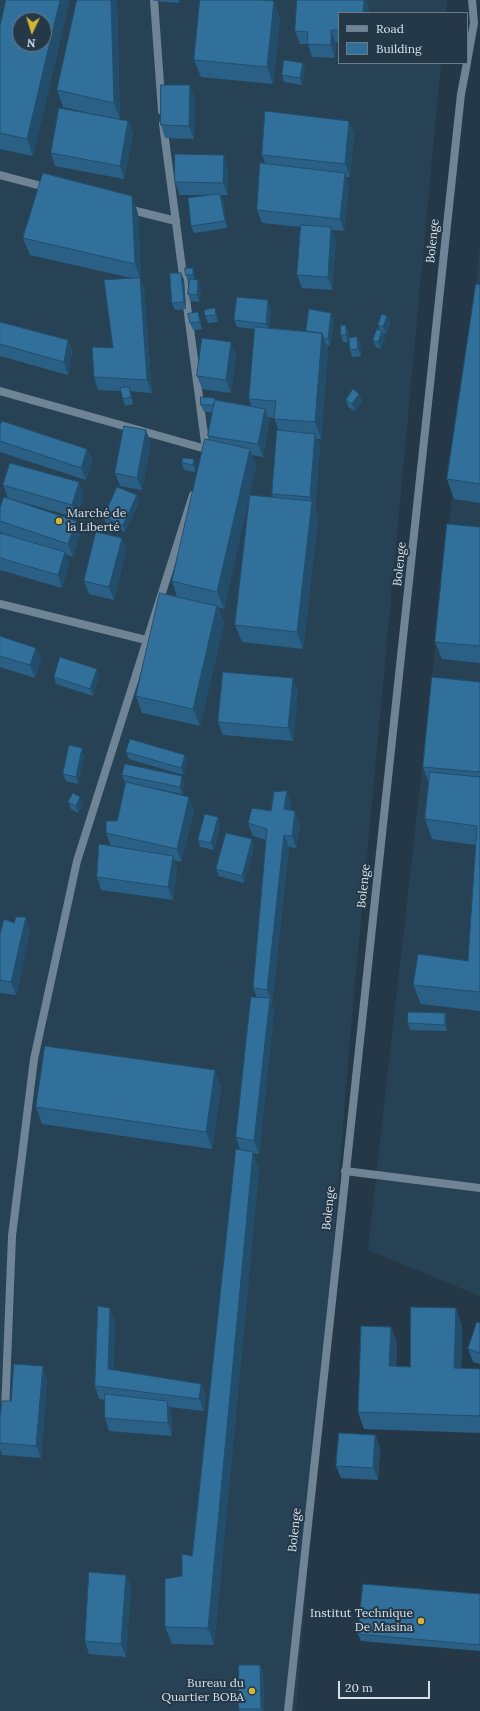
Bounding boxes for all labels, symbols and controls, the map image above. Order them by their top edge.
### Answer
north arrow [12,12,52,52]
legend [338,12,468,64]
text: Road [376,21,404,36]
text: N [27,36,36,50]
text: Building [376,41,422,56]
street label: Bolenge [424,218,442,264]
place label: Marché de la Liberté [67,507,126,535]
marker: Marché de la Liberté [54,516,64,526]
street label: Bolenge [391,541,409,587]
street label: Bolenge [355,863,373,909]
street label: Bolenge [320,1185,338,1231]
street label: Bolenge [286,1507,304,1553]
place label: Institut Technique De Masina [310,1607,413,1635]
marker: Institut Technique De Masina [416,1616,426,1626]
scale bar [340,1673,432,1699]
place label: Bureau du Quartier BOBA [161,1677,244,1705]
text: 20 m [345,1680,373,1695]
marker: Bureau du Quartier BOBA [247,1686,257,1696]

